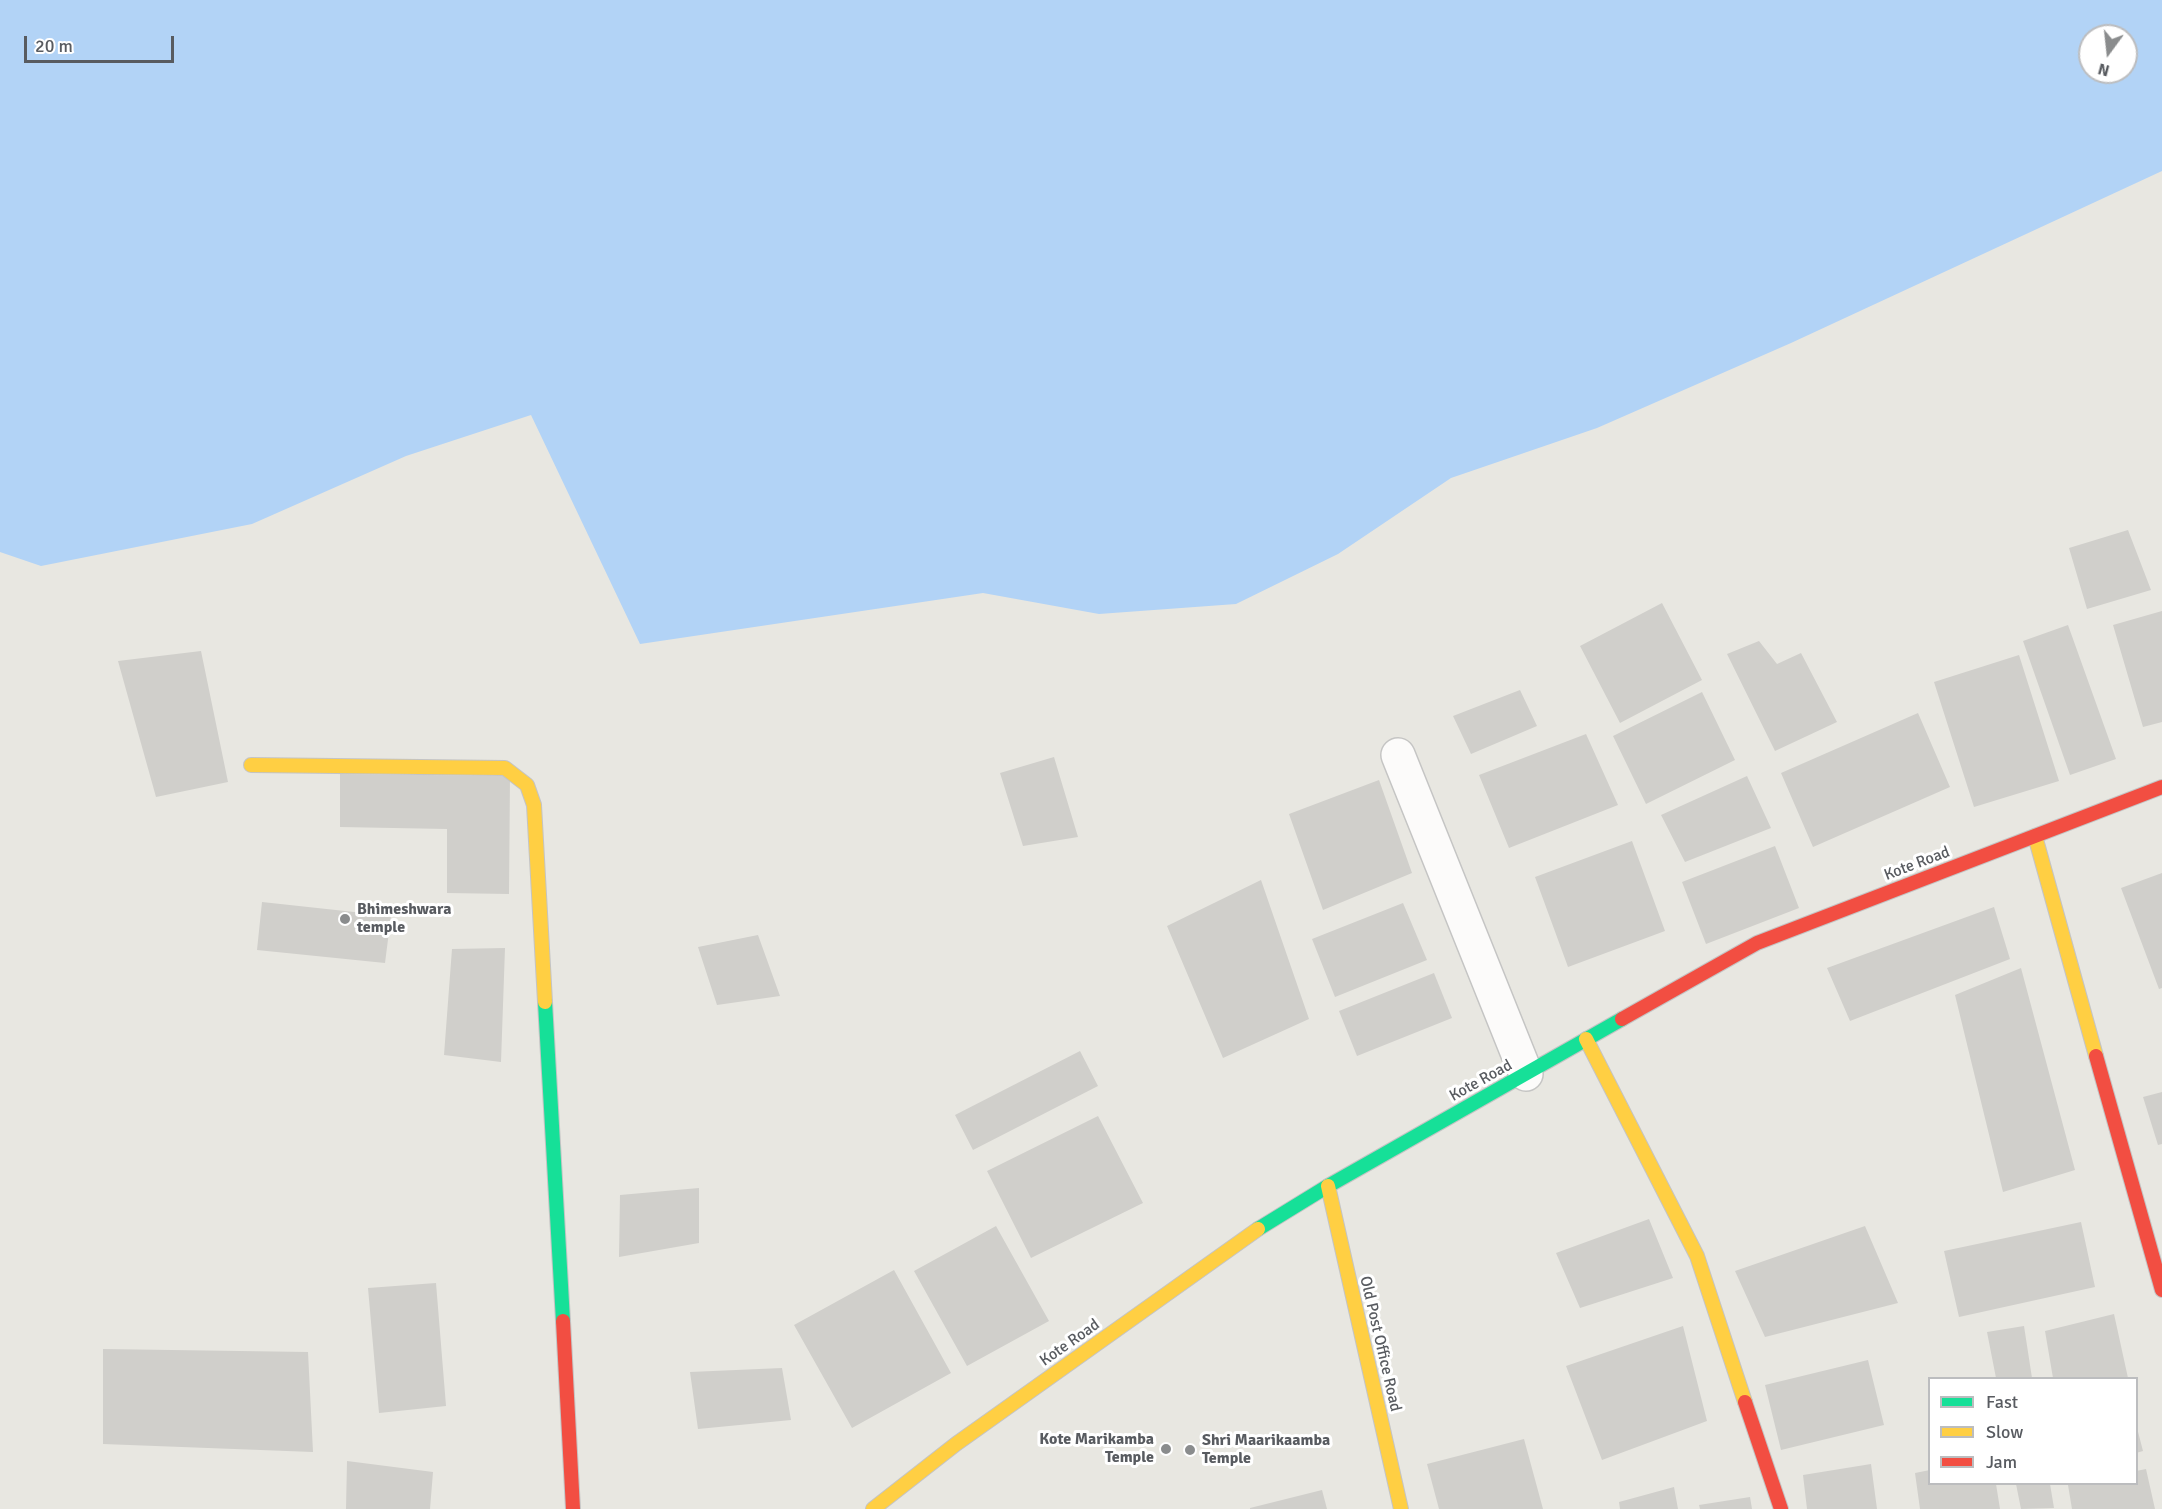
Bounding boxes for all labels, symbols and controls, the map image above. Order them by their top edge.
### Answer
scale bar [27,24,177,62]
north arrow [2078,24,2138,84]
text: 20 m [35,35,73,57]
text: N [2096,58,2112,81]
street label: Kote Road [1882,843,1952,885]
place label: Bhimeshwara temple [357,900,451,938]
marker: Bhimeshwara temple [338,912,352,926]
street label: Kote Road [1446,1056,1516,1106]
street label: Old Post Office Road [1355,1275,1405,1413]
street label: Kote Road [1036,1315,1104,1371]
legend [1928,1377,2138,1485]
text: Fast [1986,1391,2018,1413]
text: Slow [1986,1421,2023,1443]
place label: Kote Marikamba Temple [1039,1430,1154,1468]
place label: Shri Maarikaamba Temple [1202,1431,1330,1469]
marker: Kote Marikamba Temple [1159,1442,1173,1456]
marker: Shri Maarikaamba Temple [1183,1443,1197,1457]
text: Jam [1986,1451,2017,1473]

